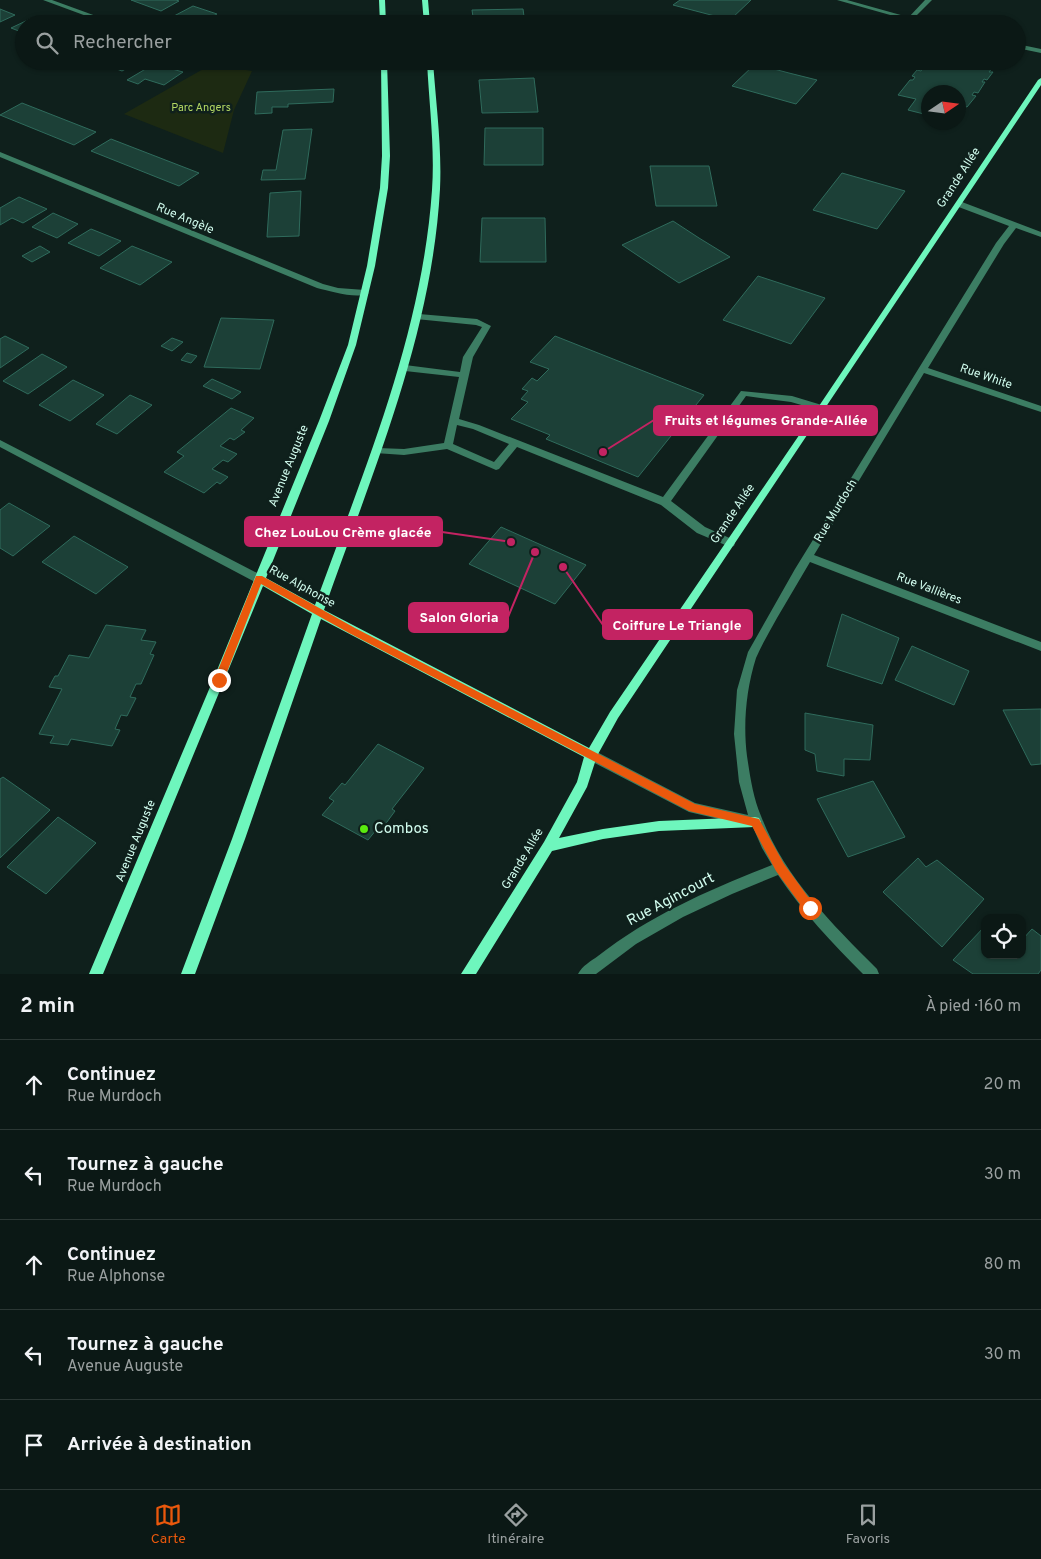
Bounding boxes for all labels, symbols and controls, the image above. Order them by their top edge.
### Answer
search box [15,15,1026,70]
icon: search [33,29,61,57]
text: Rechercher [73,31,172,55]
north arrow [921,85,966,130]
park label: Parc Angers [171,101,231,115]
street label: Grande Allée [934,145,984,211]
street label: Rue Angèle [154,200,216,238]
street label: Rue White [958,361,1014,393]
callout: Fruits et légumes Grande-Allée [654,406,877,435]
text: Fruits et légumes Grande-Allée [664,413,868,430]
street label: Avenue Auguste [265,423,313,509]
street label: Rue Murdoch [811,476,861,546]
street label: Grande Allée [707,481,759,547]
callout: Chez LouLou Crème glacée [245,517,442,546]
text: Chez LouLou Crème glacée [254,525,432,542]
street label: Rue Alphonse [266,562,338,612]
street label: Rue Vallières [894,569,964,609]
callout: Salon Gloria [409,603,508,632]
text: Salon Gloria [420,610,498,627]
callout: Coiffure Le Triangle [603,610,752,639]
text: Coiffure Le Triangle [613,618,742,635]
route end [208,669,231,692]
street label: Avenue Auguste [112,798,160,884]
place label: Combos [374,820,429,839]
marker: Combos [358,823,370,835]
street label: Grande Allée [498,825,548,893]
street label: Rue Agincourt [624,869,718,931]
route start [799,897,822,920]
map controls [981,914,1026,959]
button: locate [981,914,1026,959]
text: 2 min [20,993,75,1020]
text: À pied · 160 m [925,997,1021,1017]
text: Continuez [67,1063,156,1087]
icon: ahead [20,1071,48,1099]
text: 20 m [984,1075,1021,1095]
text: Rue Murdoch [67,1087,162,1107]
text: Tournez à gauche [67,1153,224,1177]
icon: left [20,1161,48,1189]
text: 30 m [984,1165,1021,1185]
text: Rue Murdoch [67,1177,162,1197]
text: Continuez [67,1243,156,1267]
icon: ahead [20,1251,48,1279]
text: 80 m [984,1255,1021,1275]
text: Rue Alphonse [67,1267,165,1287]
text: Tournez à gauche [67,1333,224,1357]
icon: left [20,1341,48,1369]
text: 30 m [984,1345,1021,1365]
text: Avenue Auguste [67,1357,183,1377]
icon: arrive [20,1431,48,1459]
text: Arrivée à destination [67,1433,252,1457]
tab: Carte [151,1501,186,1548]
tab: Itinéraire [487,1501,544,1548]
tab: Favoris [846,1501,890,1548]

